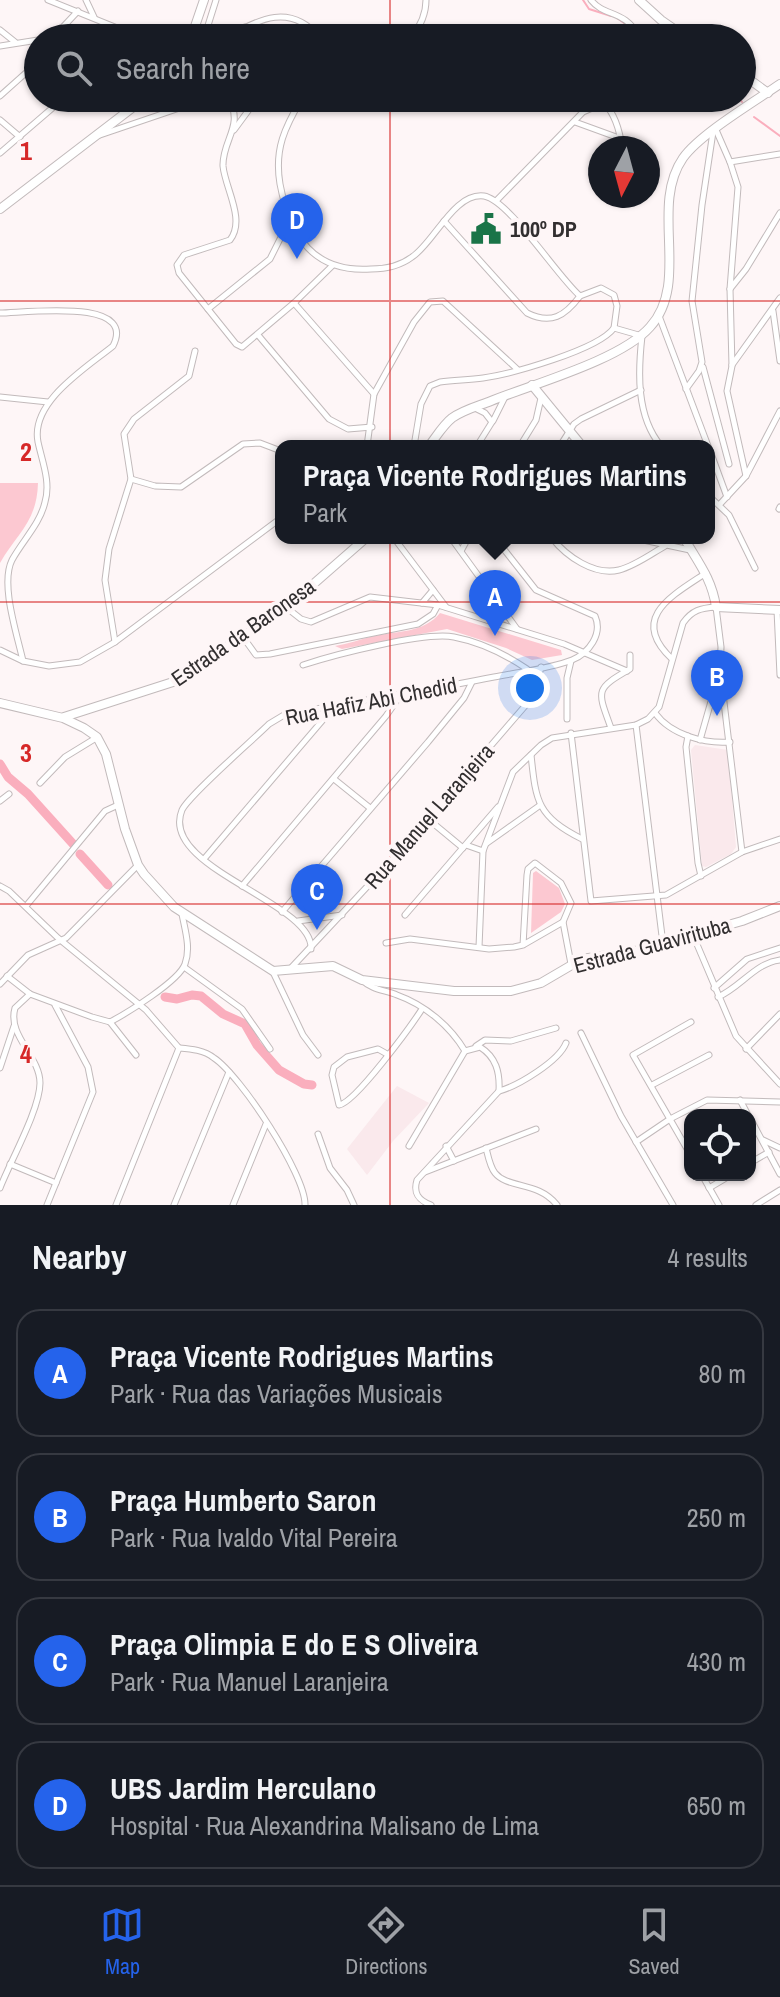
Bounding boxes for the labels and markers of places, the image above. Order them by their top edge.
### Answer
pin: D [271,193,323,259]
public building icon: 100º DP [469,212,503,246]
place label: 100º DP [510,214,577,244]
pin: A [469,570,521,636]
pin: B [691,650,743,716]
pin: C [291,864,343,930]

